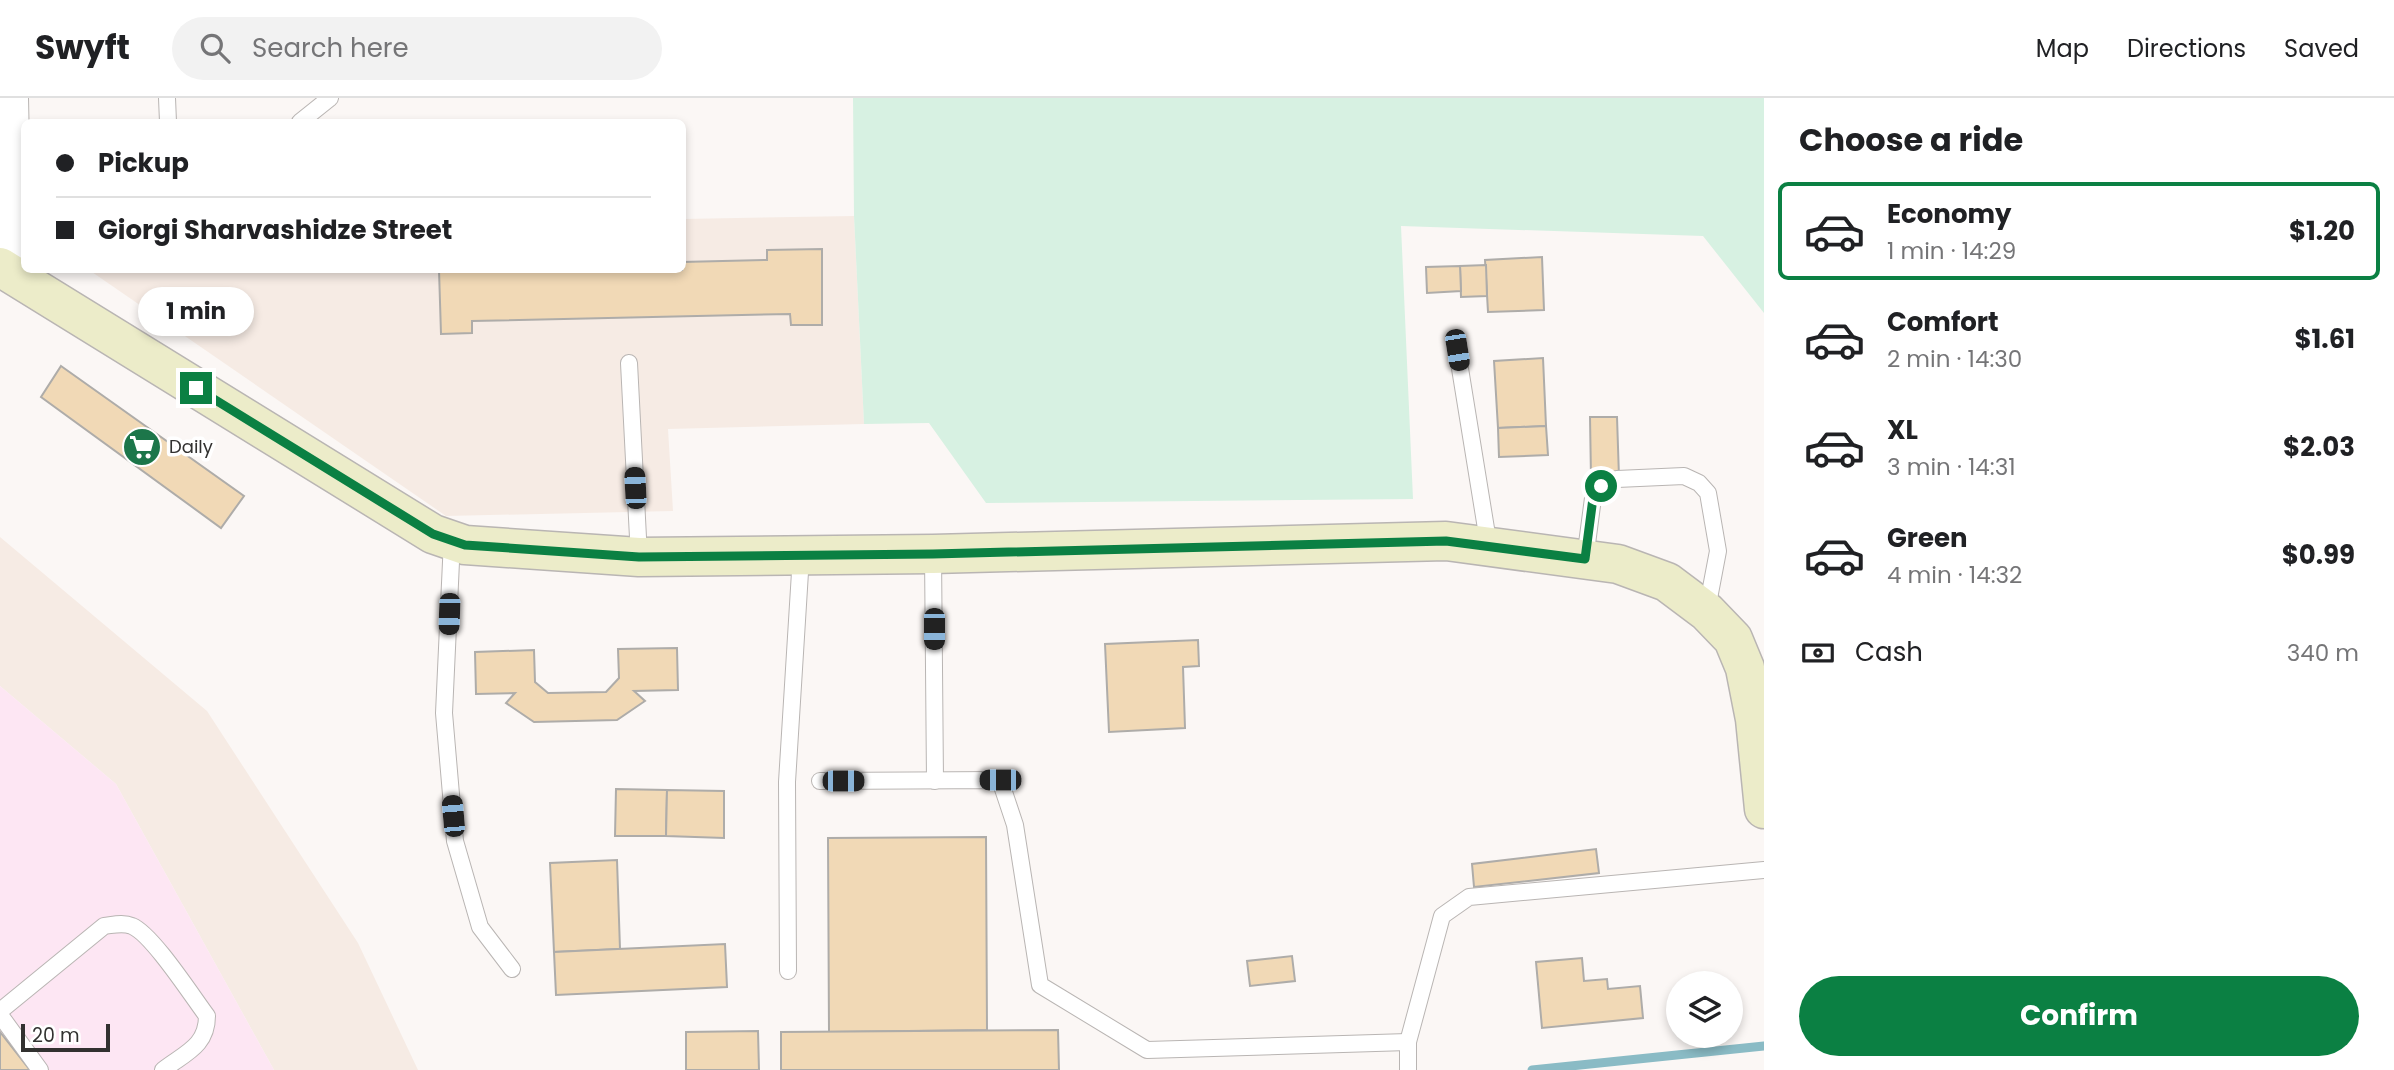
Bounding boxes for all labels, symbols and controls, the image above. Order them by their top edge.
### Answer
search box [172,17,662,80]
text: Swyft [35,24,130,71]
icon: search [196,29,234,67]
text: Search here [252,30,409,66]
text: Map [2036,32,2089,65]
text: Directions [2127,32,2246,65]
text: Saved [2284,32,2359,65]
text: Choose a ride [1799,117,2023,162]
text: Pickup [98,145,189,181]
text: Economy [1887,196,2011,232]
icon: car [1803,200,1866,263]
text: Giorgi Sharvashidze Street [98,212,452,248]
text: $1.20 [2289,213,2355,249]
text: 1 min · 14:29 [1887,235,2016,267]
callout: 1 min [138,286,254,336]
text: 1 min [166,295,226,327]
text: Comfort [1887,304,1999,340]
icon: car [1803,308,1866,371]
text: $1.61 [2294,321,2355,357]
car [1444,328,1471,372]
text: 2 min · 14:30 [1887,343,2022,375]
route end [180,372,212,404]
text: XL [1887,412,1918,448]
icon: car [1803,416,1866,479]
supermarket icon: Daily [121,426,163,468]
text: $2.03 [2283,429,2355,465]
place label: Daily [169,434,213,459]
text: 3 min · 14:31 [1887,451,2016,483]
car [624,466,647,510]
route start [1585,470,1617,502]
text: Green [1887,520,1968,556]
icon: car [1803,524,1866,587]
text: $0.99 [2282,537,2355,573]
text: 4 min · 14:32 [1887,559,2022,591]
car [438,593,461,635]
car [924,608,945,650]
icon: cash [1799,634,1837,672]
text: Cash [1855,634,1923,670]
text: 340 m [2287,637,2359,669]
car [980,770,1022,791]
car [823,771,865,792]
car [441,794,466,838]
map controls [1666,971,1743,1048]
button: layers [1666,971,1743,1048]
button: Confirm [1799,976,2359,1056]
scale bar [21,1021,110,1053]
text: 20 m [32,1022,80,1049]

